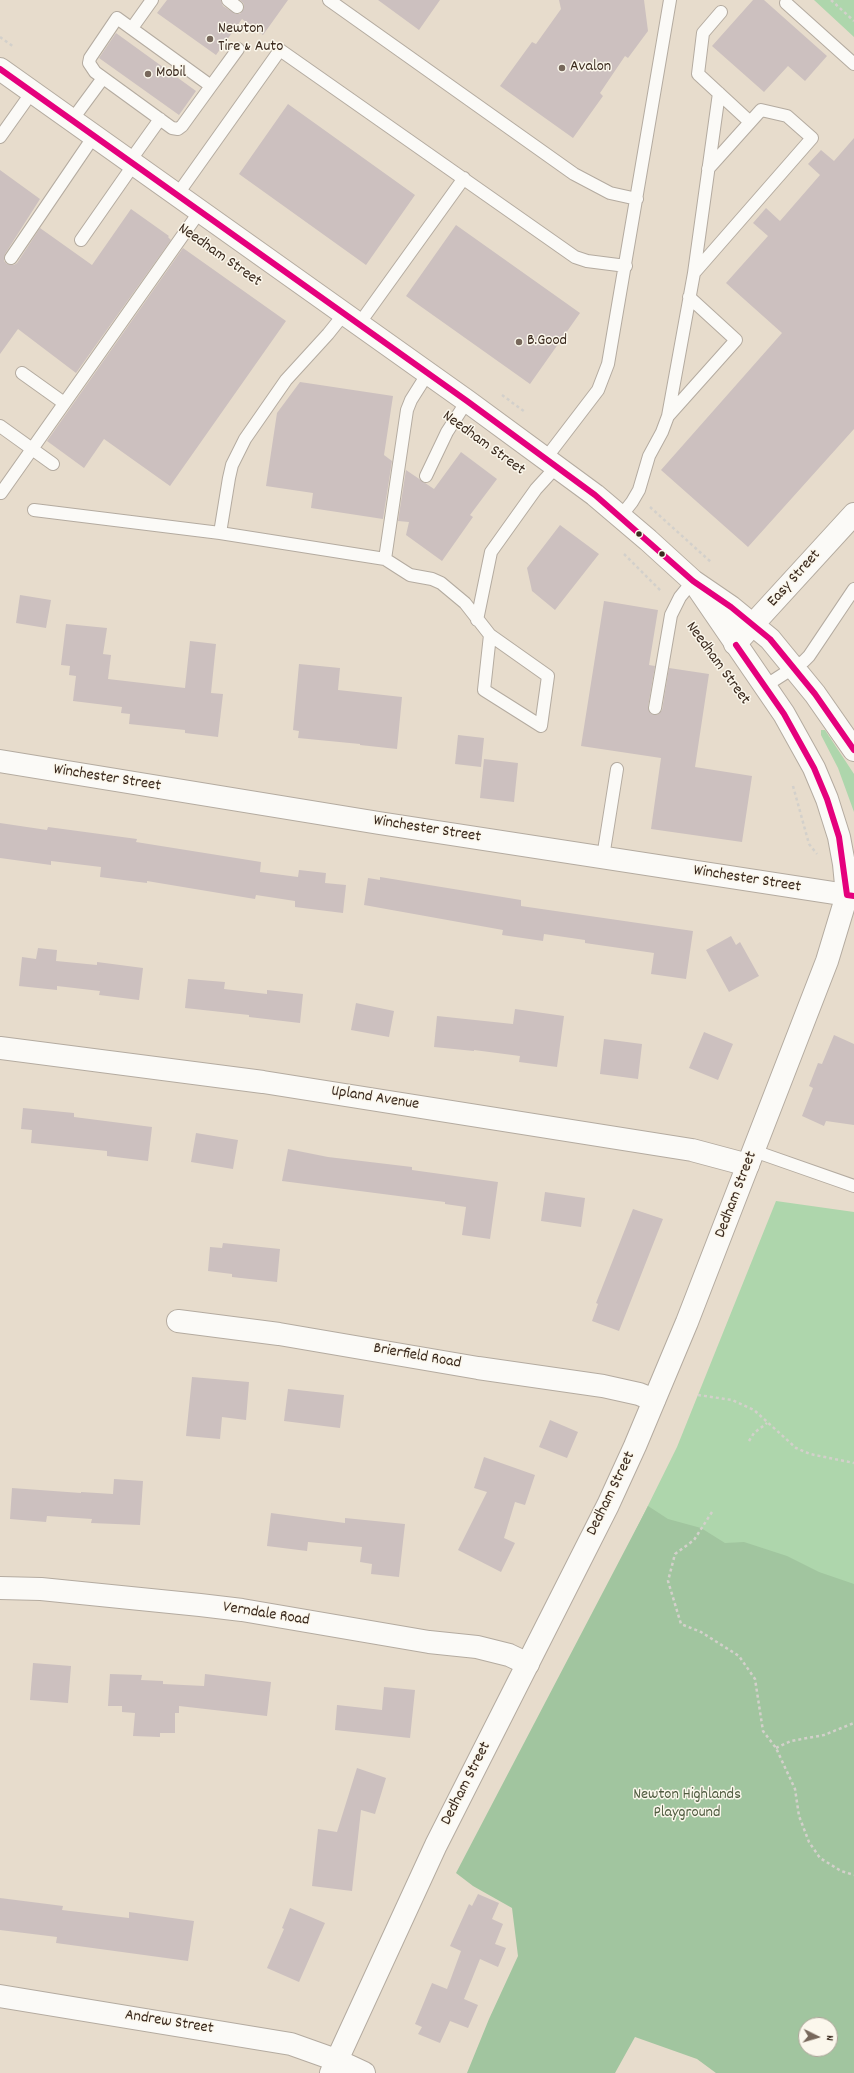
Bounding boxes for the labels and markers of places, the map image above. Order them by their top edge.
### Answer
place label: Newton Tire & Auto [218,20,283,58]
marker: Newton Tire & Auto [205,34,215,44]
place label: Avalon [570,58,611,78]
marker: Avalon [557,63,567,73]
place label: Mobil [156,64,186,84]
marker: Mobil [143,69,153,79]
place label: B.Good [527,332,567,352]
marker: B.Good [514,337,524,347]
unlabelled marker [634,529,644,539]
unlabelled marker [657,549,667,559]

